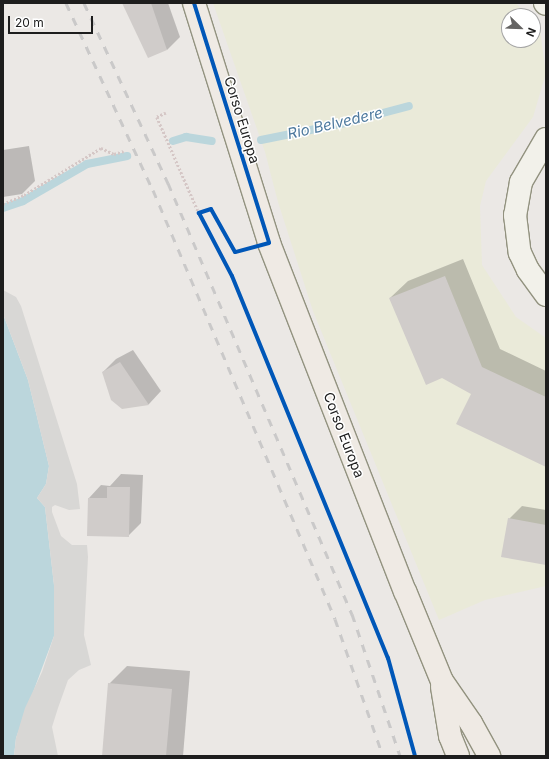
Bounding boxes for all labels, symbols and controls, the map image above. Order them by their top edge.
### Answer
scale bar [10,8,95,34]
north arrow [501,8,541,48]
text: 20 m [15,15,44,30]
text: N [523,26,539,39]
street label: Corso Europa [221,74,263,166]
water label: Rio Belvedere [286,103,384,143]
street label: Corso Europa [320,390,368,480]

